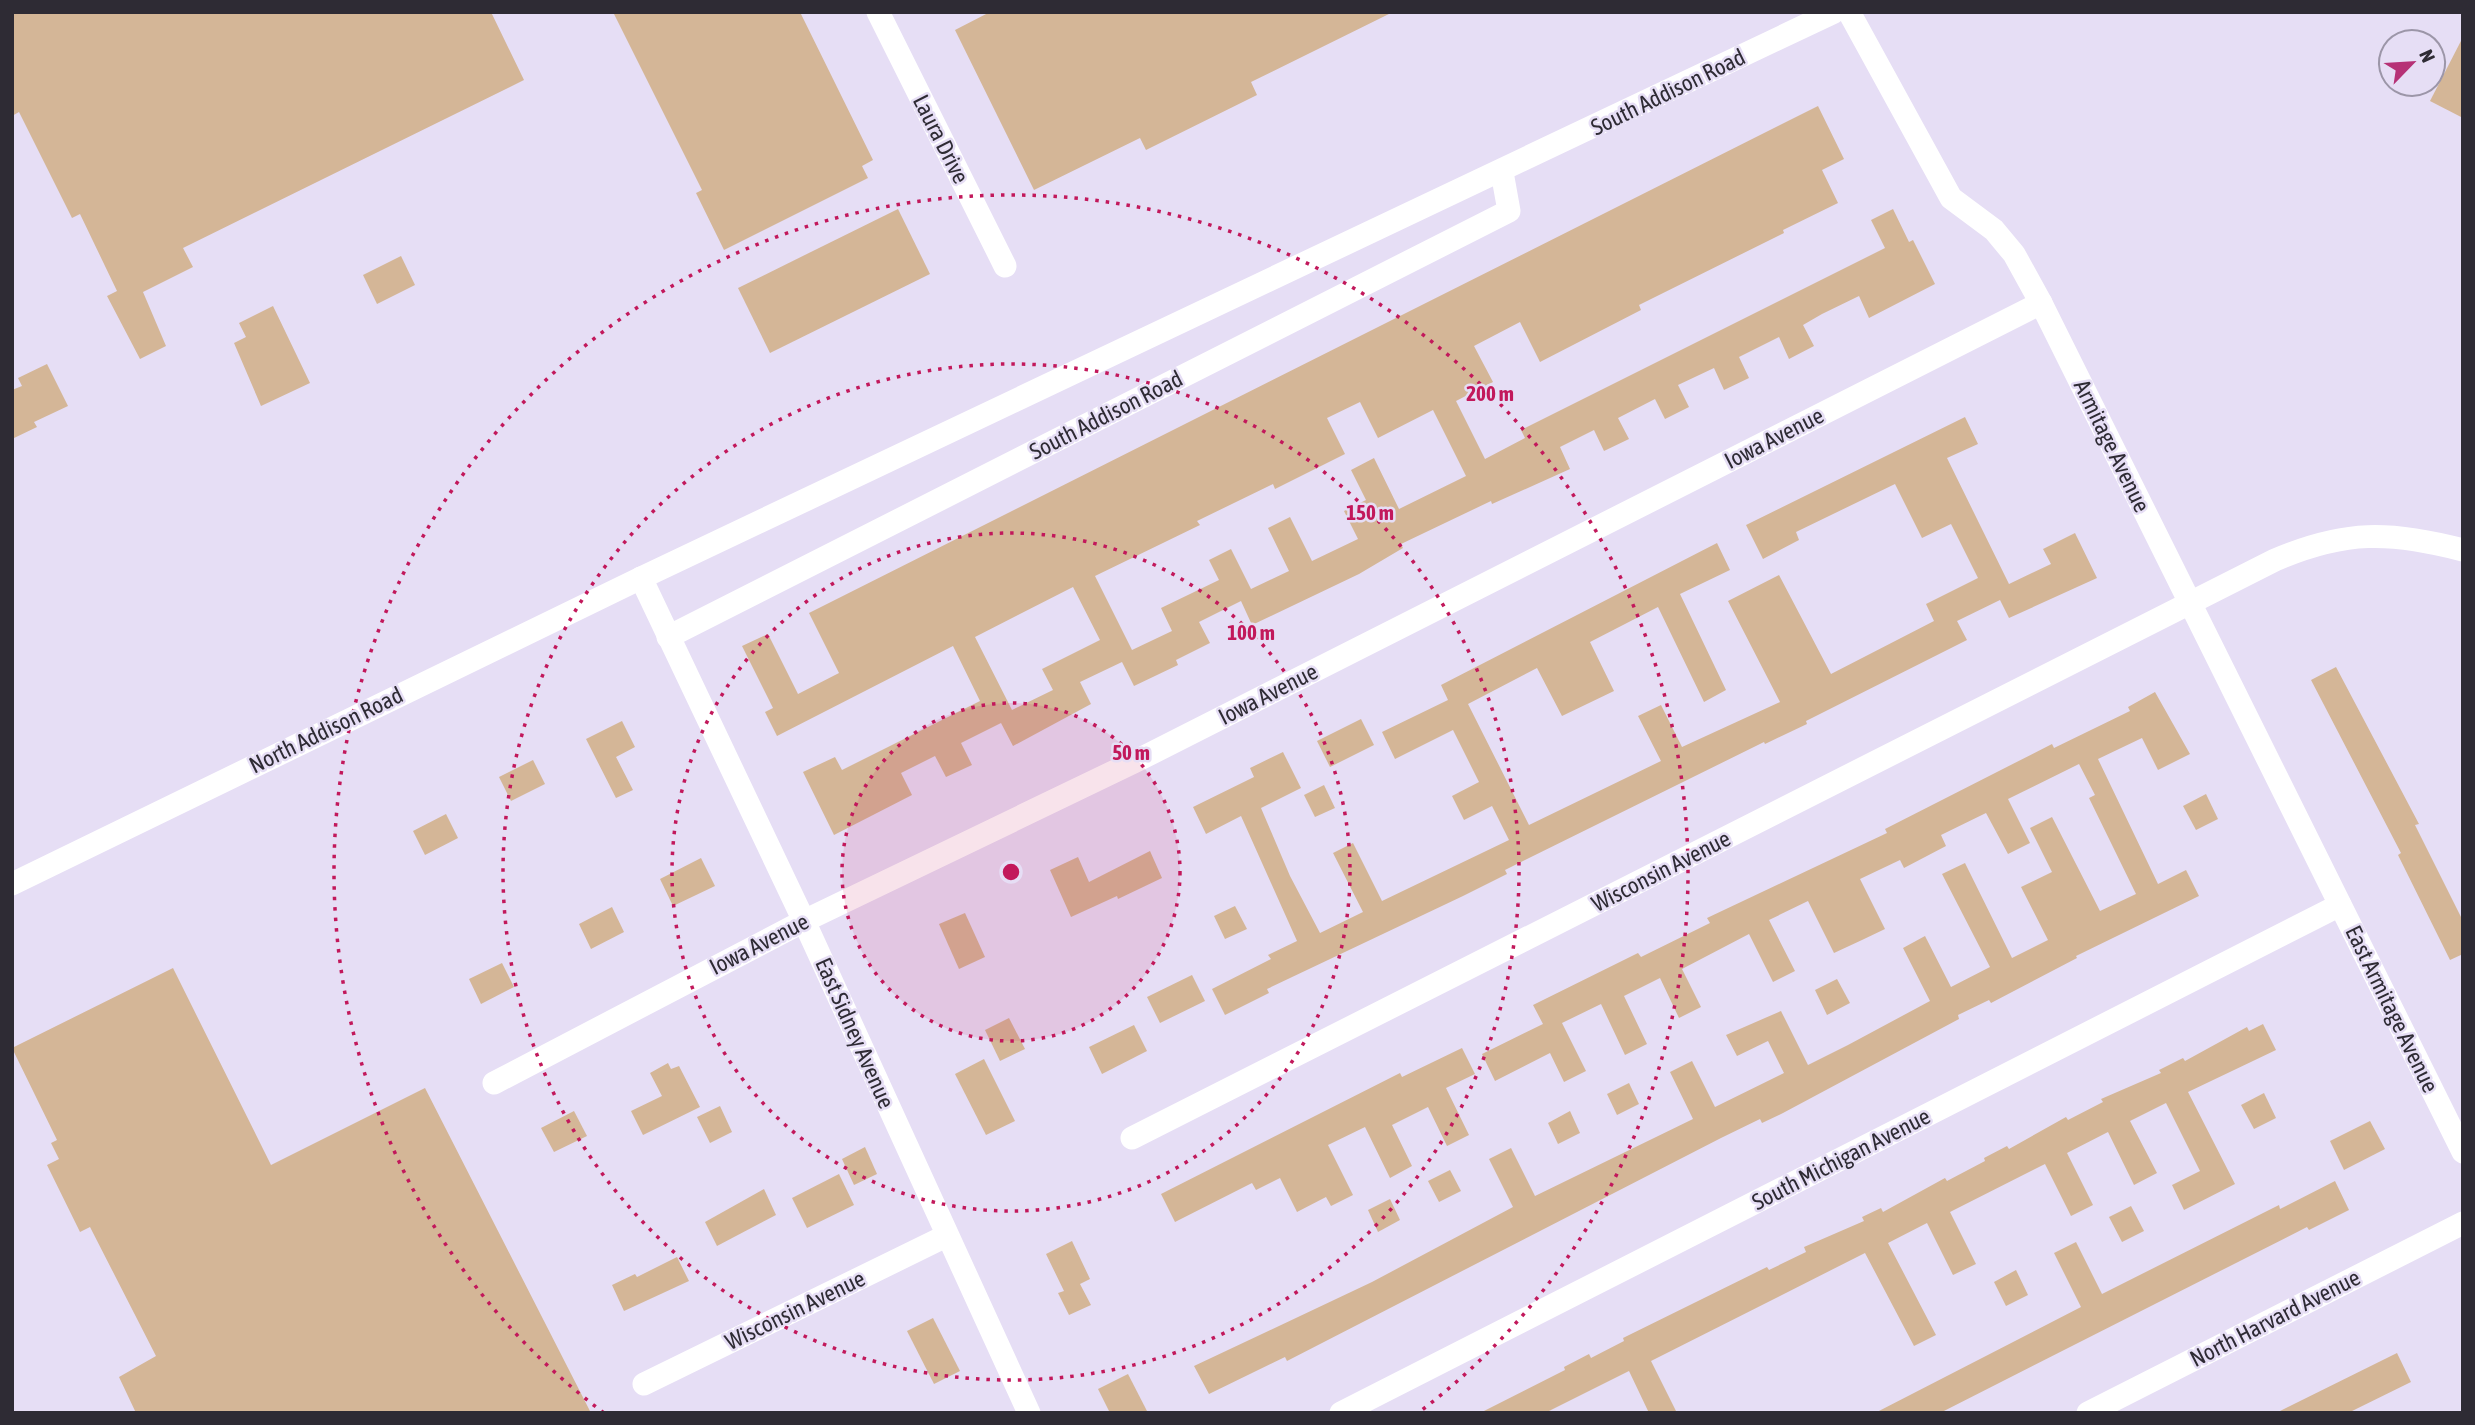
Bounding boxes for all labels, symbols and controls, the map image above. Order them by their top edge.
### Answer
north arrow [2377,28,2447,98]
street label: South Addison Road [1587,43,1749,141]
text: N [2415,46,2440,66]
street label: Laura Drive [908,91,974,187]
street label: South Addison Road [1025,365,1187,465]
street label: Armitage Avenue [2069,376,2155,516]
text: 200 m [1466,381,1514,405]
street label: Iowa Avenue [1720,402,1828,474]
text: 150 m [1346,500,1394,524]
text: 100 m [1227,620,1275,644]
street label: Iowa Avenue [1214,658,1322,730]
street label: North Addison Road [245,682,407,778]
text: 50 m [1112,740,1150,764]
street label: Wisconsin Avenue [1587,825,1735,917]
centre of rings [999,860,1023,884]
street label: Iowa Avenue [705,908,813,980]
street label: East Armitage Avenue [2340,921,2444,1097]
street label: East Sidney Avenue [810,954,900,1112]
street label: South Michigan Avenue [1748,1103,1934,1215]
street label: North Harvard Avenue [2186,1264,2364,1372]
street label: Wisconsin Avenue [721,1265,869,1355]

